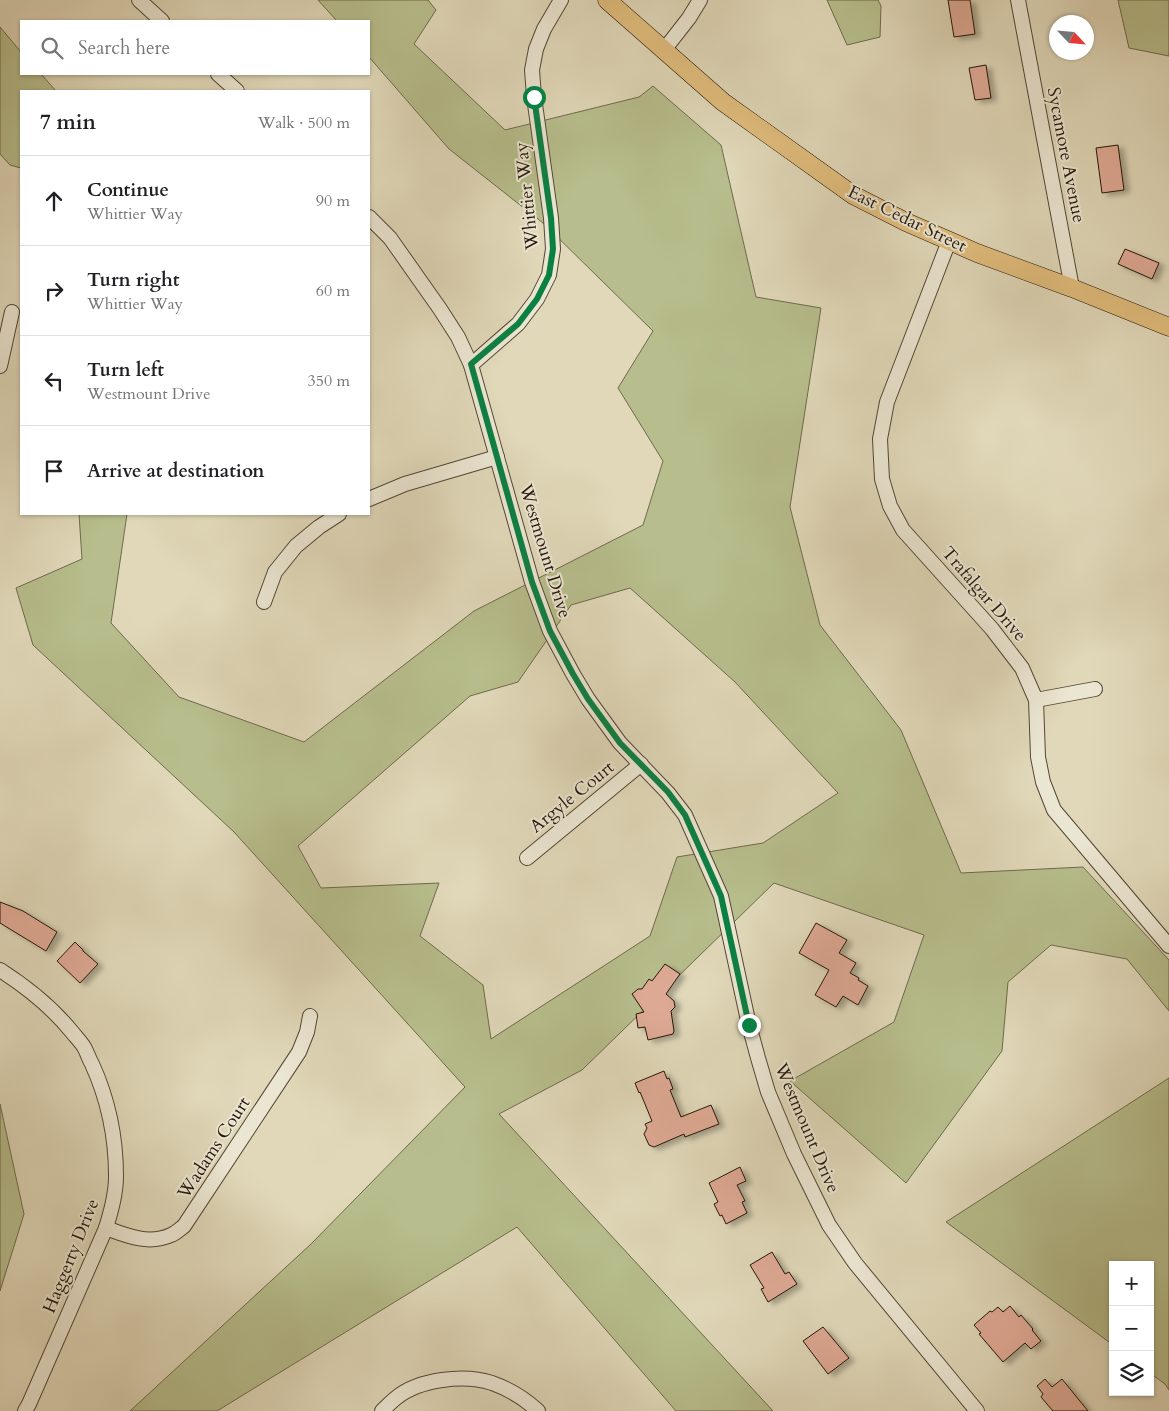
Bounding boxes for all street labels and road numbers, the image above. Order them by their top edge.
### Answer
street label: Sycamore Avenue [1041,85,1091,225]
street label: Whittier Way [509,141,545,252]
street label: East Cedar Street [843,179,971,259]
street label: Westmount Drive [512,480,577,621]
street label: Trafalgar Drive [936,541,1032,647]
street label: Argyle Court [524,755,620,839]
street label: Westmount Drive [768,1058,846,1197]
street label: Wadams Court [171,1092,256,1205]
street label: Haggerty Drive [37,1195,105,1317]

